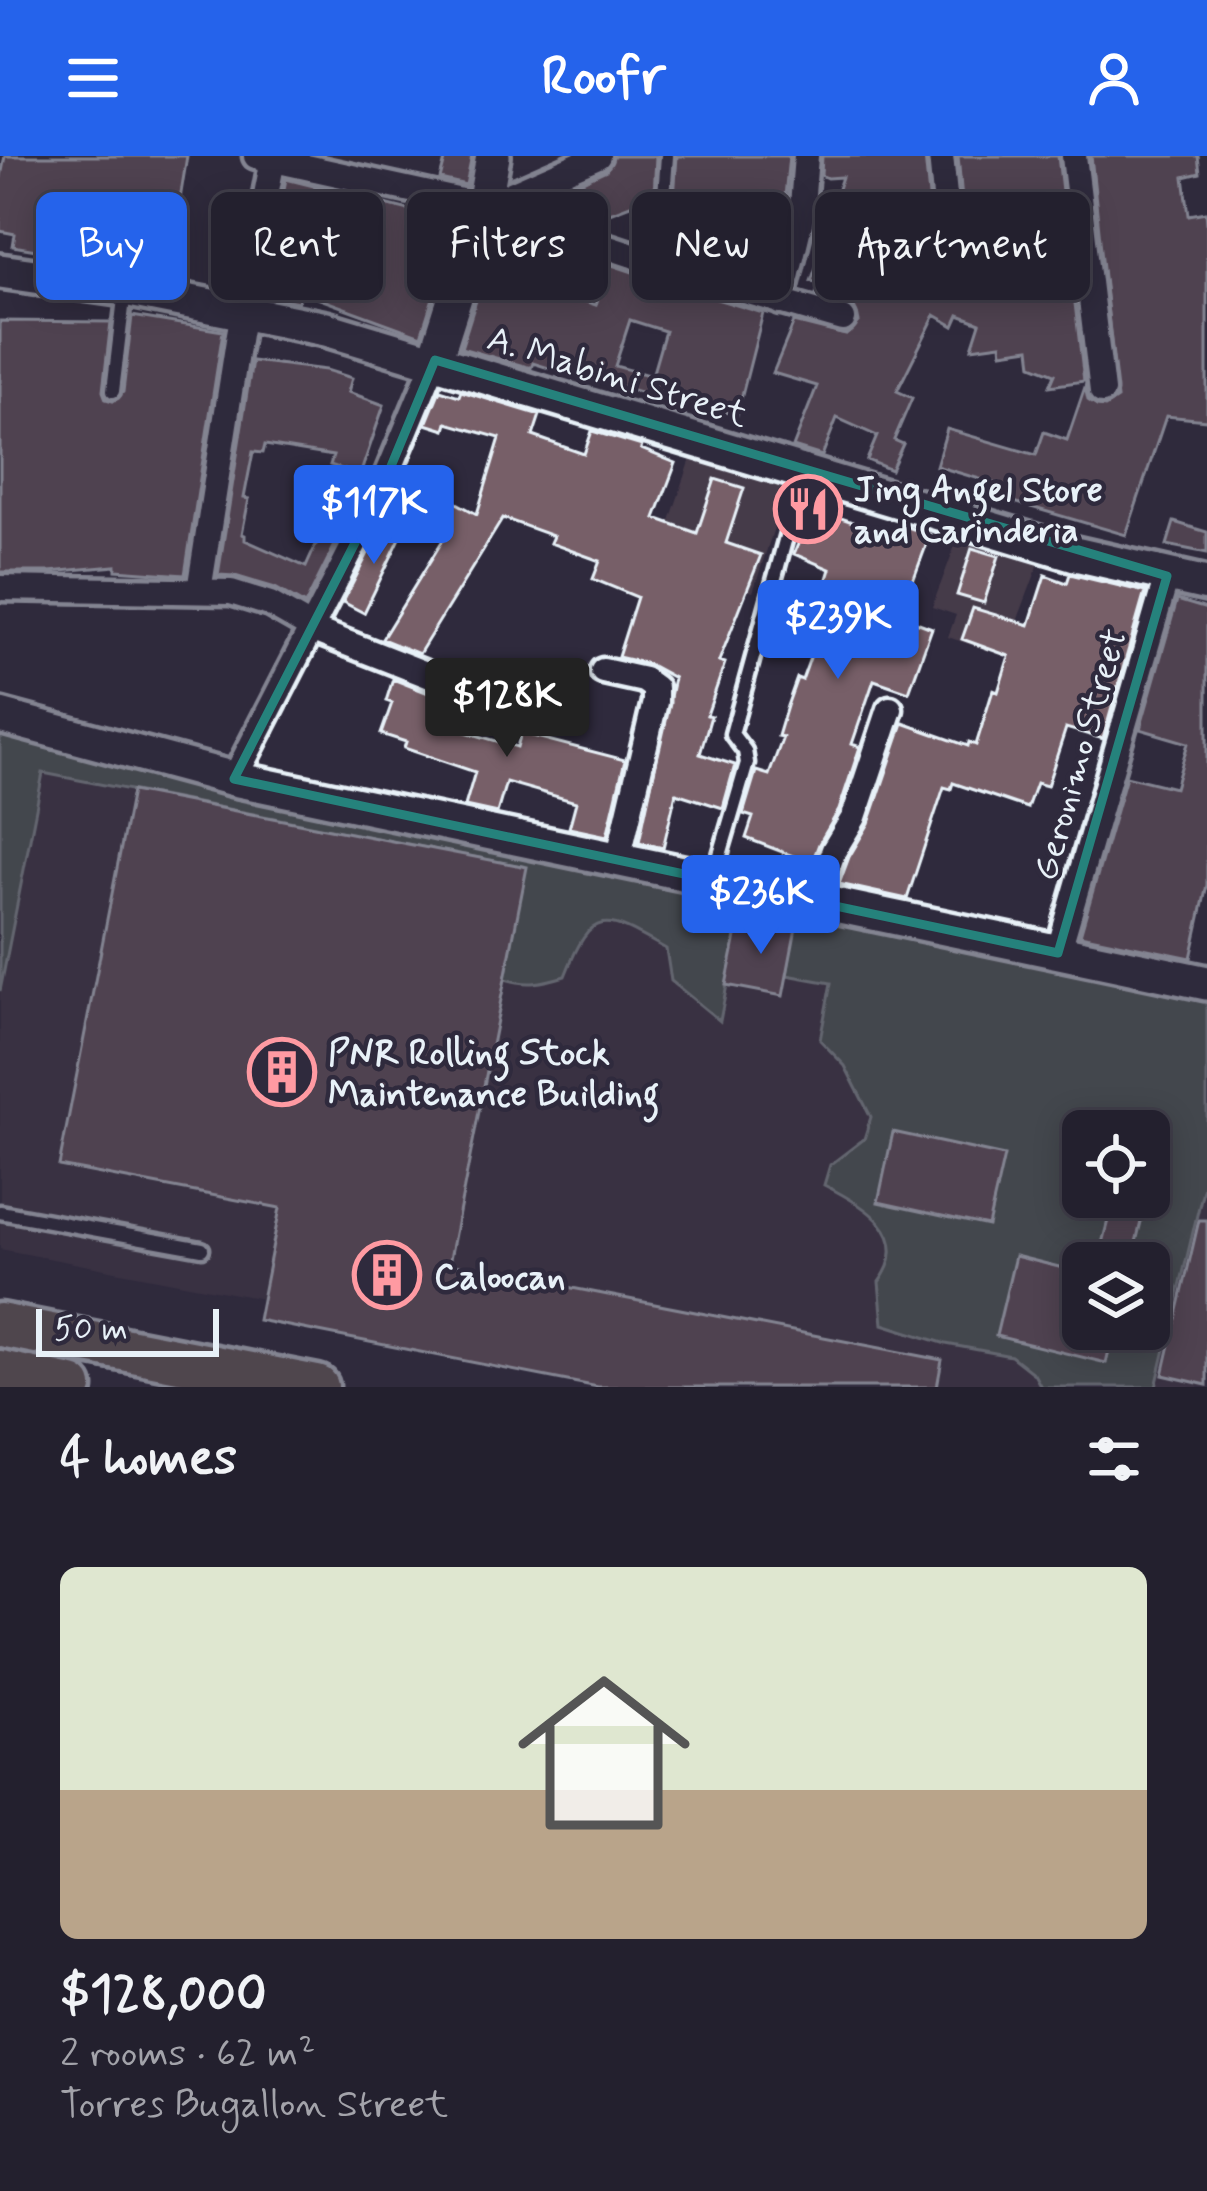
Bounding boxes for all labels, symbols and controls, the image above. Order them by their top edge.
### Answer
text: Roofr [541,43,666,114]
icon: menu [60,45,126,111]
icon: person [1081,45,1147,111]
chip: Buy [36,192,187,300]
chip: Rent [211,192,383,300]
chip: Filters [407,192,608,300]
chip: New [632,192,791,300]
chip: Apartment [815,192,1090,300]
street label: A. Mabini Street [481,316,753,440]
pin: $117K [290,465,458,567]
place label: Jing Angel Store and Carinderia [854,468,1103,556]
restaurant icon: Jing Angel Store and Carinderia [773,474,843,544]
text: $117K [321,478,427,529]
pin: $239K [754,580,922,682]
text: $239K [785,593,891,644]
street label: Geronimo Street [1023,623,1140,886]
pin: $128K [423,658,591,760]
text: $128K [452,671,562,722]
pin: $236K [677,855,845,957]
text: $236K [709,868,813,919]
place label: PNR Rolling Stock Maintenance Building [328,1031,659,1123]
building icon: PNR Rolling Stock Maintenance Building [247,1037,317,1107]
map controls [1062,1110,1170,1350]
button: locate [1062,1110,1170,1218]
building icon: Caloocan [352,1240,422,1310]
button: layers [1062,1242,1170,1350]
place label: Caloocan [434,1255,565,1302]
scale bar [36,1303,219,1356]
text: 50 m [54,1308,128,1352]
text: 4 homes [60,1426,237,1492]
icon: filters [1081,1426,1147,1492]
icon: home [496,1645,712,1861]
text: $128,000 [60,1963,267,2029]
text: 2 rooms · 62 m² [60,2029,315,2080]
text: Torres Bugallon Street [60,2080,448,2131]

